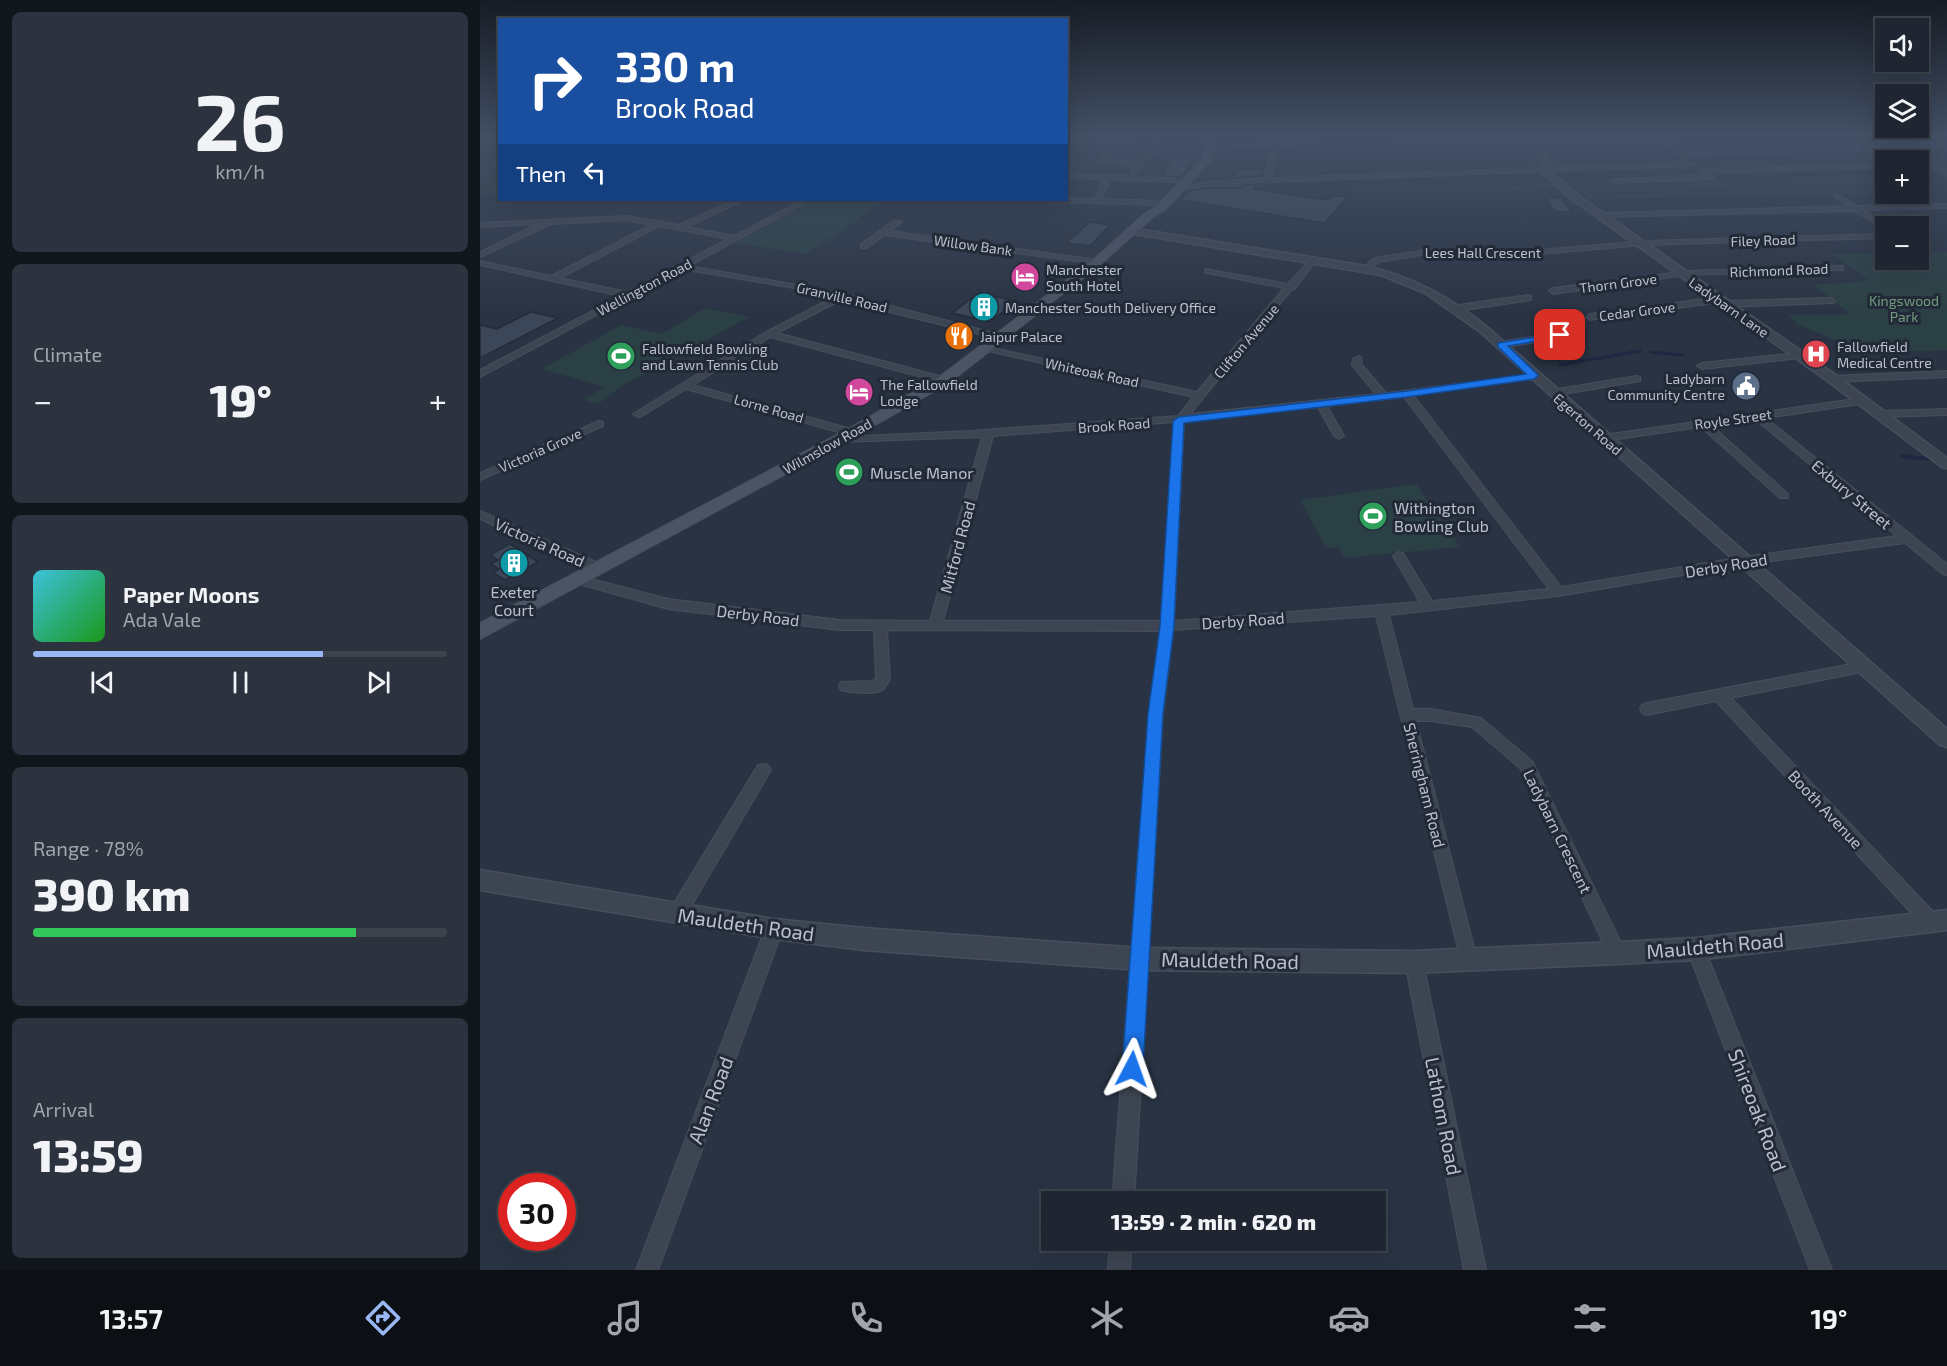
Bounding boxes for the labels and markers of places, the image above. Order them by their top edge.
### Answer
hotel icon: Manchester South Hotel [1009,261,1041,293]
place label: Manchester South Hotel [1046,261,1123,294]
building icon: Manchester South Delivery Office [968,291,1000,323]
place label: Manchester South Delivery Office [1005,299,1216,316]
pin [1534,309,1585,360]
restaurant icon: Jaipur Palace [943,320,975,352]
place label: Jaipur Palace [980,328,1062,345]
hospital icon: Fallowfield Medical Centre [1800,338,1832,370]
place label: Fallowfield Medical Centre [1837,338,1932,371]
sports icon: Fallowfield Bowling and Lawn Tennis Club [605,340,637,372]
place label: Fallowfield Bowling and Lawn Tennis Club [642,340,778,373]
place label: Ladybarn Community Centre [1607,370,1725,403]
public building icon: Ladybarn Community Centre [1730,370,1762,402]
hotel icon: The Fallowfield Lodge [843,376,875,408]
place label: The Fallowfield Lodge [880,376,978,409]
sports icon: Muscle Manor [833,456,865,488]
place label: Muscle Manor [870,463,974,482]
place label: Withington Bowling Club [1394,498,1489,535]
sports icon: Withington Bowling Club [1357,500,1389,532]
building icon: Exeter Court [498,547,530,579]
place label: Exeter Court [491,582,538,619]

